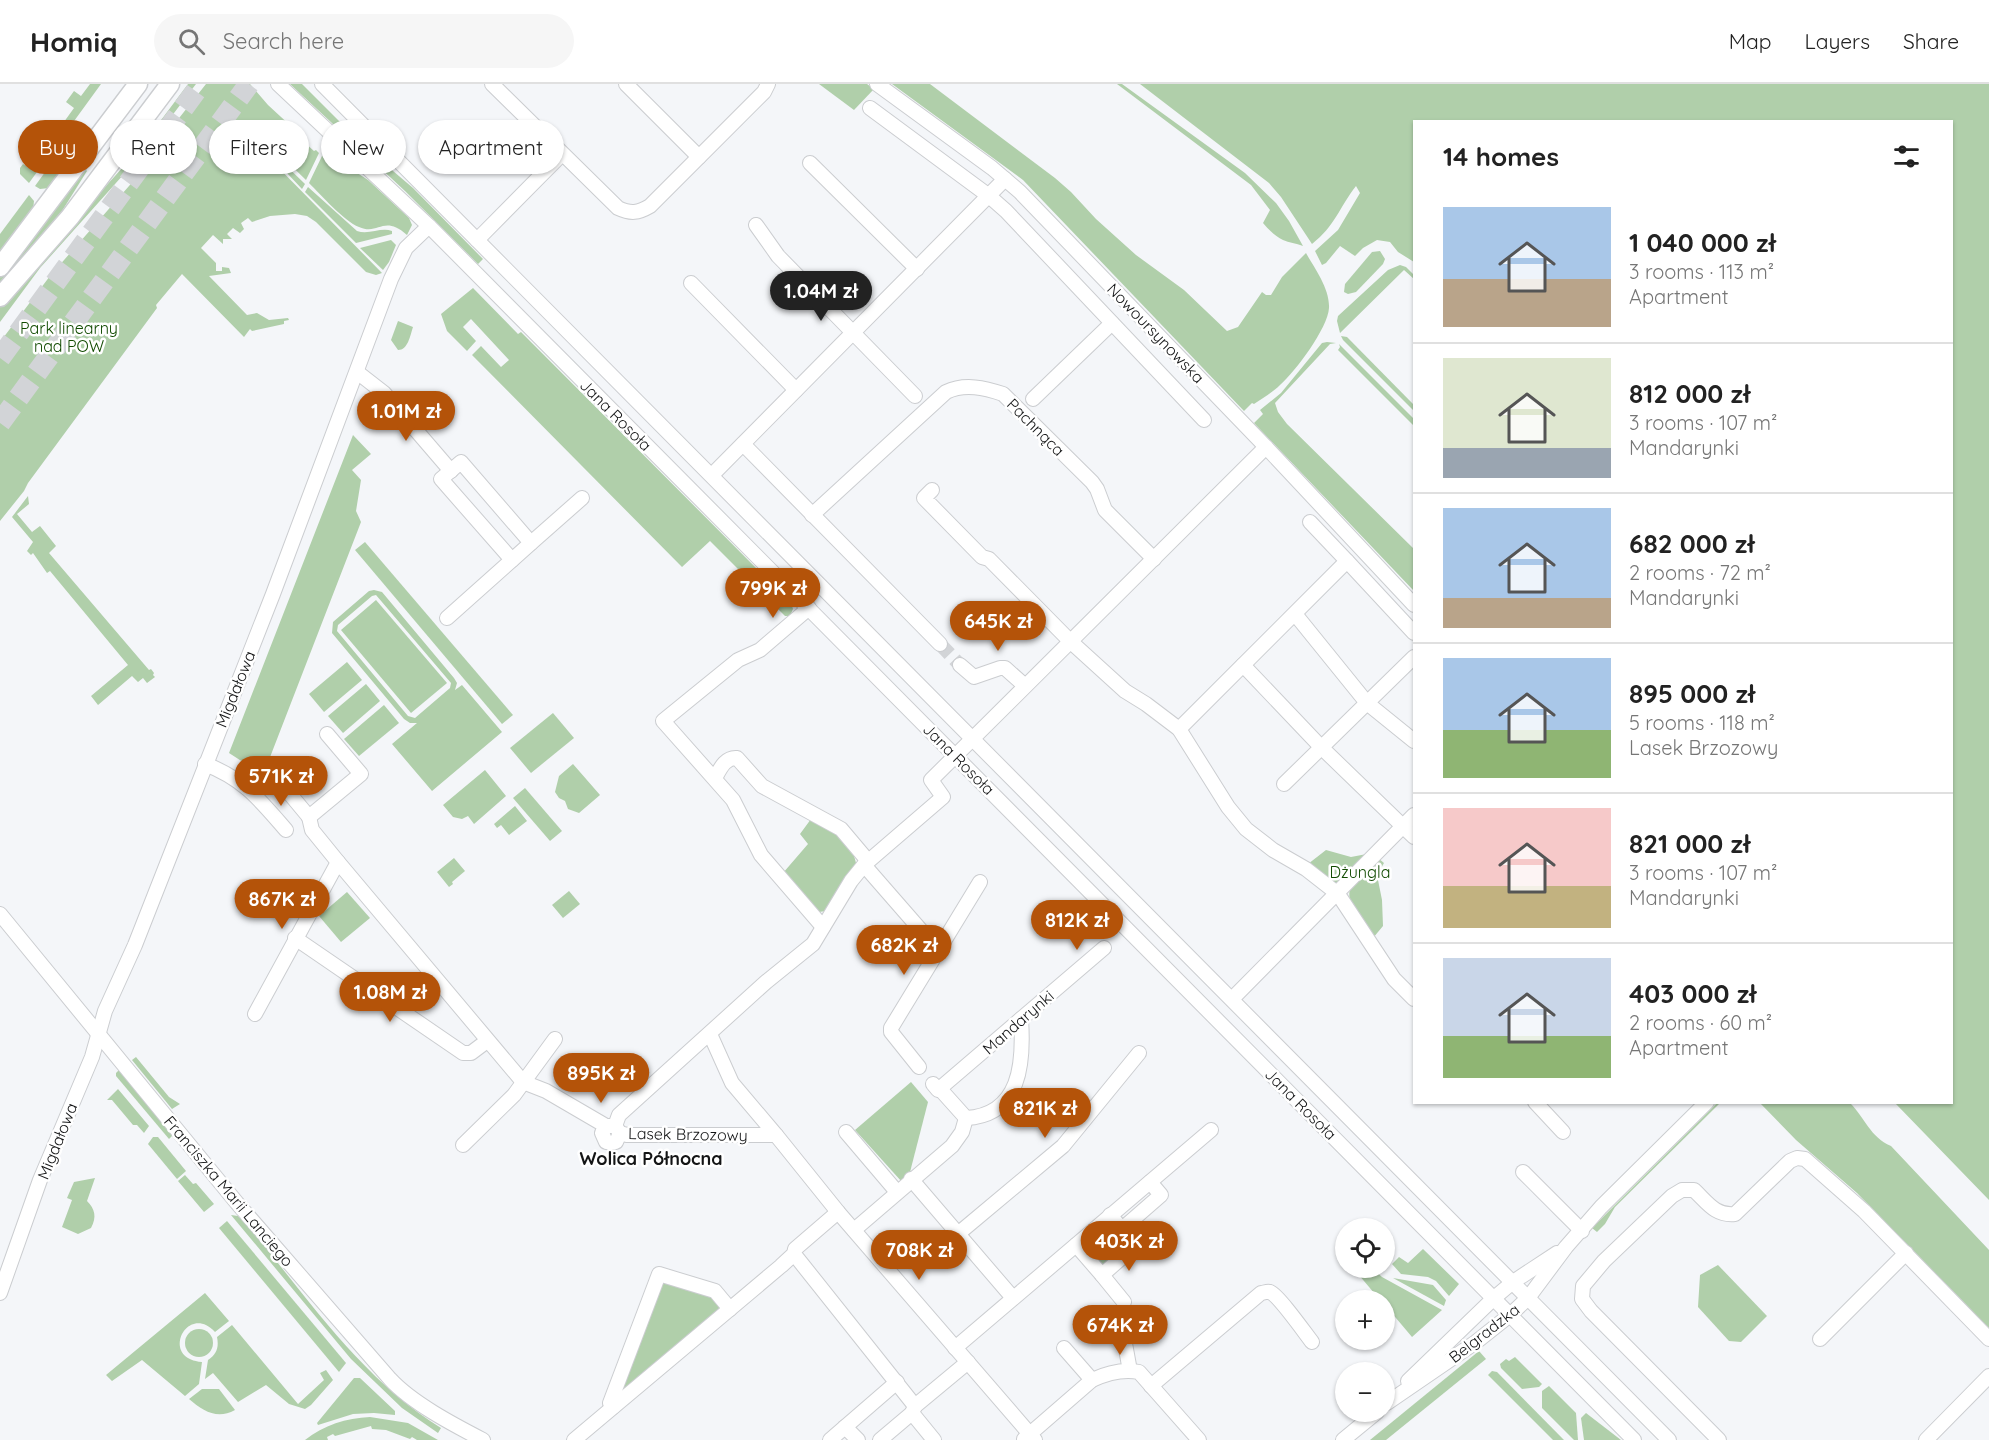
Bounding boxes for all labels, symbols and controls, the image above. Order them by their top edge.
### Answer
search box [154,14,574,68]
text: Homiq [30,24,118,59]
icon: search [175,25,208,58]
text: Search here [223,27,344,55]
text: Map [1729,28,1772,54]
text: Layers [1805,28,1870,54]
text: Share [1903,28,1959,54]
chip: Buy [18,120,98,174]
chip: Rent [110,120,197,174]
chip: Filters [209,120,309,174]
chip: New [321,120,406,174]
chip: Apartment [418,120,564,174]
text: 14 homes [1443,140,1559,173]
icon: filters [1890,140,1923,173]
text: 1 040 000 zł [1629,226,1776,259]
icon: home [1491,231,1563,303]
text: 3 rooms · 113 m² [1629,259,1774,284]
pin: 1.04M zł [759,271,883,322]
text: 1.04M zł [784,278,858,303]
street label: Nowoursynowska [1103,279,1209,387]
text: Apartment [1629,284,1729,309]
park label: Park linearny nad POW [20,318,118,356]
street label: Jana Rosoła [576,375,656,455]
text: 812 000 zł [1629,377,1750,410]
icon: home [1491,382,1563,454]
pin: 1.01M zł [344,391,468,442]
street label: Pachnąca [1003,394,1069,460]
text: 1.01M zł [371,398,441,423]
text: 3 rooms · 107 m² [1629,410,1777,435]
text: Mandarynki [1629,435,1739,460]
text: 682 000 zł [1629,527,1754,560]
icon: home [1491,532,1563,604]
text: 2 rooms · 72 m² [1629,560,1771,585]
pin: 799K zł [718,568,828,619]
text: 799K zł [739,575,807,600]
text: Mandarynki [1629,585,1739,610]
pin: 645K zł [943,601,1053,652]
text: 645K zł [964,608,1032,633]
street label: Migdałowa [211,648,259,730]
text: 895 000 zł [1629,677,1755,710]
icon: home [1491,682,1563,754]
text: 5 rooms · 118 m² [1629,710,1775,735]
street label: Jana Rosoła [919,719,999,799]
text: Lasek Brzozowy [1629,735,1778,760]
pin: 571K zł [226,756,336,807]
text: 571K zł [249,763,313,788]
text: 821 000 zł [1629,827,1750,860]
icon: home [1491,832,1563,904]
text: 3 rooms · 107 m² [1629,860,1777,885]
park label: Dżungla [1330,862,1390,882]
pin: 867K zł [227,879,337,930]
text: Mandarynki [1629,885,1739,910]
text: 867K zł [249,886,315,911]
pin: 812K zł [1022,900,1132,951]
text: 812K zł [1045,907,1109,932]
pin: 682K zł [849,925,959,976]
text: 682K zł [870,932,938,957]
pin: 1.08M zł [328,972,452,1023]
text: 403 000 zł [1629,977,1756,1010]
text: 1.08M zł [353,979,427,1004]
icon: home [1491,982,1563,1054]
street label: Mandarynki [978,986,1058,1058]
text: 2 rooms · 60 m² [1629,1010,1772,1035]
text: Apartment [1629,1035,1729,1060]
pin: 895K zł [546,1053,656,1104]
text: 895K zł [567,1060,635,1085]
street label: Jana Rosoła [1261,1064,1341,1144]
pin: 821K zł [990,1088,1100,1139]
text: 821K zł [1013,1095,1077,1120]
street label: Migdałowa [33,1100,81,1182]
street label: Franciszka Marii Lanciego [160,1111,298,1271]
street label: Lasek Brzozowy [628,1123,748,1145]
district label: Wolica Północna [579,1147,723,1170]
map controls [1335,1218,1395,1422]
button: locate [1335,1218,1395,1278]
pin: 403K zł [1074,1221,1184,1272]
text: 403K zł [1095,1228,1163,1253]
pin: 708K zł [864,1230,974,1281]
text: 708K zł [885,1237,953,1262]
button: + [1335,1290,1395,1350]
street label: Belgradzka [1445,1299,1523,1367]
pin: 674K zł [1065,1305,1175,1356]
text: 674K zł [1087,1312,1153,1337]
button: − [1335,1362,1395,1422]

